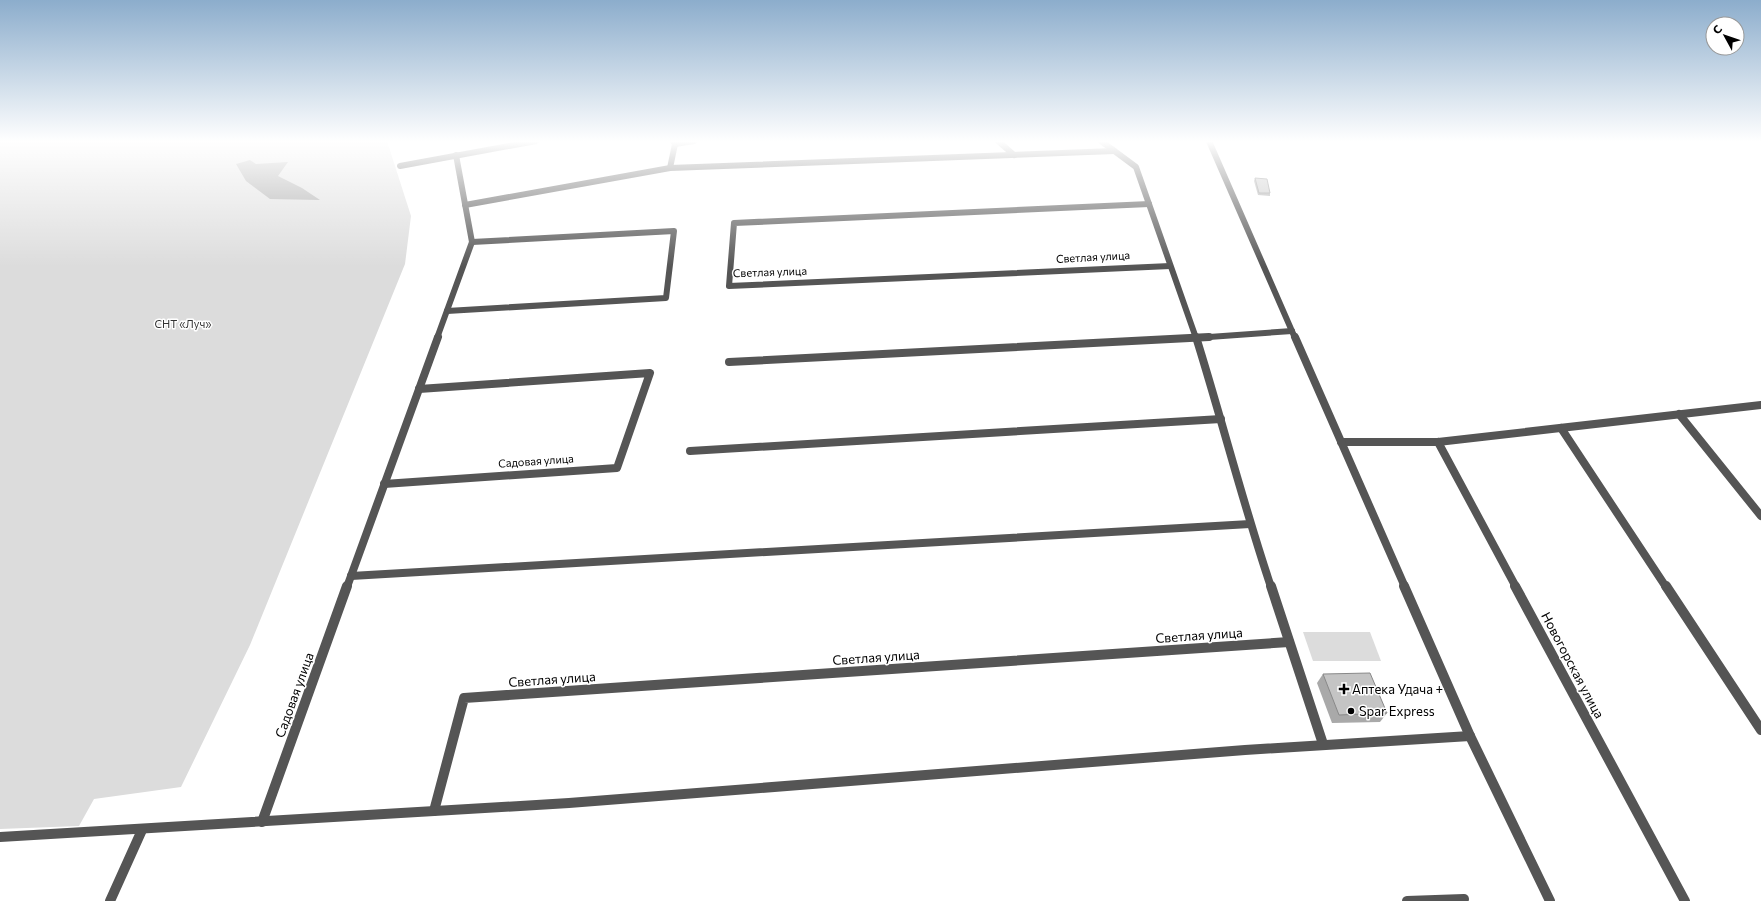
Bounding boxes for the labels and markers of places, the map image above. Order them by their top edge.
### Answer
place label: Аптека Удача + [1352,681,1443,697]
marker: Аптека Удача + [1339,684,1349,694]
place label: Spar Express [1359,703,1435,719]
marker: Spar Express [1346,706,1356,716]

